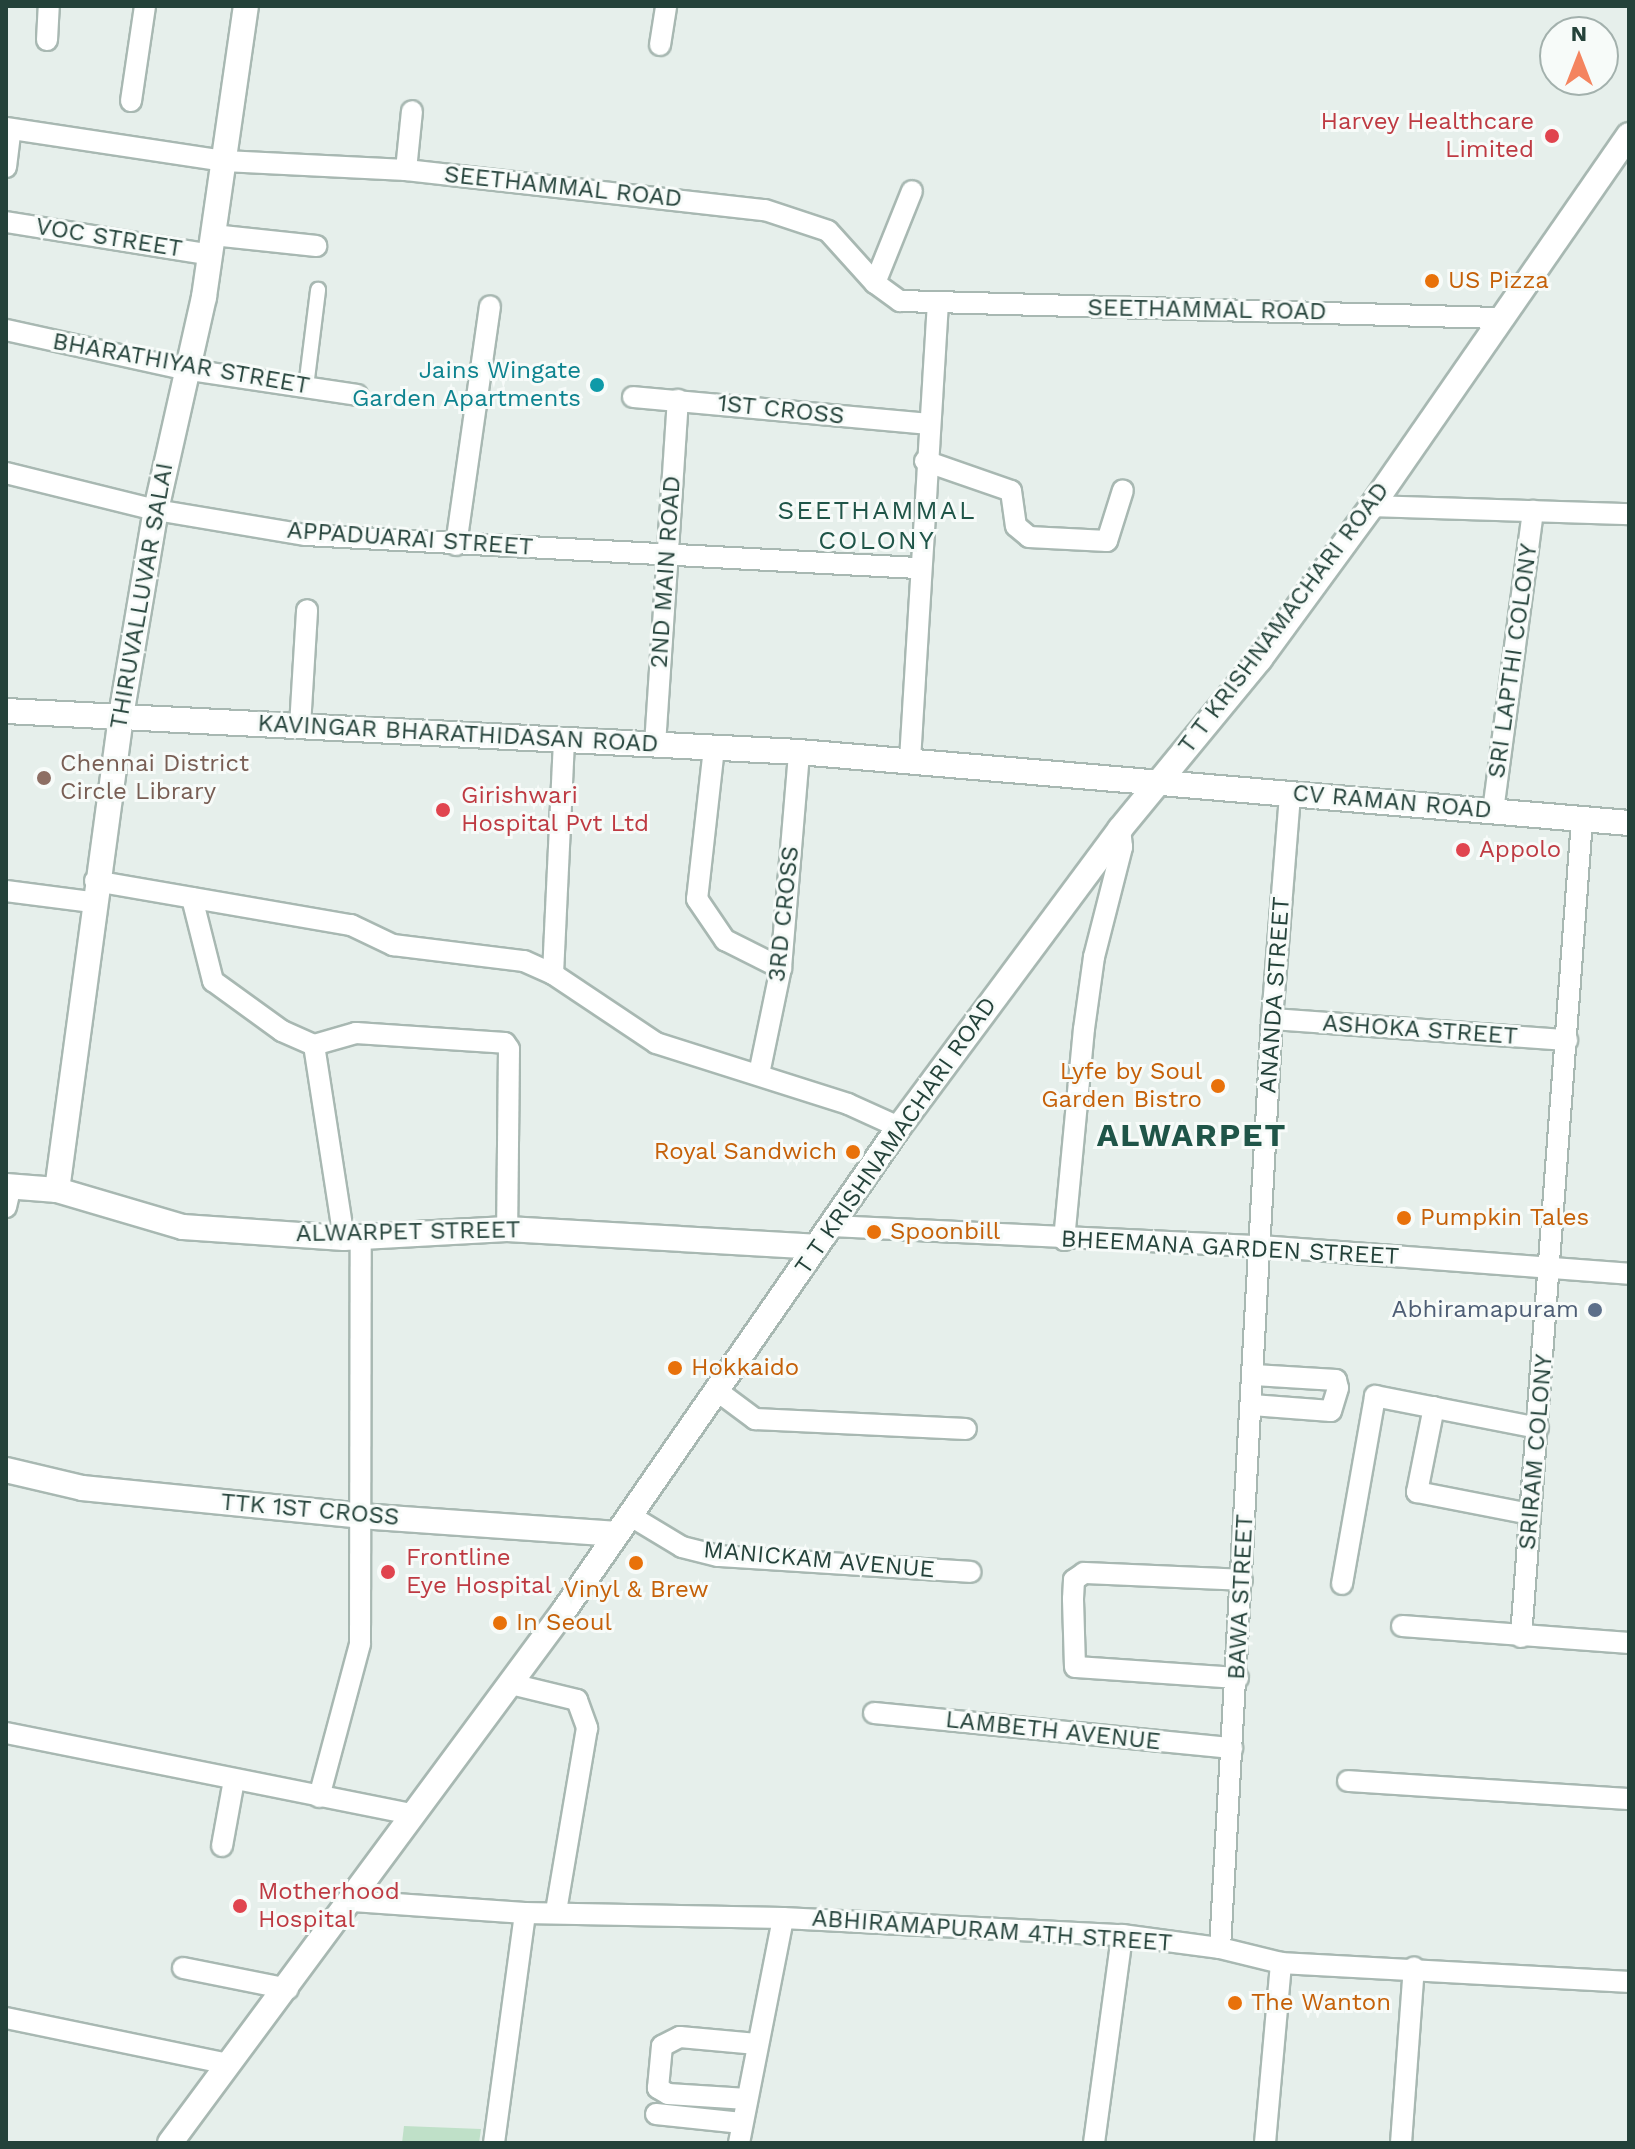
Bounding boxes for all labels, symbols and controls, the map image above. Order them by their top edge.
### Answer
north arrow [1539,16,1619,96]
text: N [1571,21,1587,46]
place label: Harvey Healthcare Limited [1320,108,1534,164]
marker: Harvey Healthcare Limited [1541,125,1563,147]
street label: SEETHAMMAL ROAD [442,160,684,214]
street label: VOC STREET [34,212,184,264]
place label: US Pizza [1448,267,1549,295]
marker: US Pizza [1423,272,1441,290]
street label: SEETHAMMAL ROAD [1087,294,1327,326]
street label: BHARATHIYAR STREET [50,327,312,401]
place label: Jains Wingate Garden Apartments [351,357,581,413]
marker: Jains Wingate Garden Apartments [588,376,606,394]
street label: 1ST CROSS [716,389,846,431]
street label: THIRUVALLUVAR SALAI [104,461,180,731]
street label: 2ND MAIN ROAD [645,475,687,669]
street label: T T KRISHNAMACHARI ROAD [1172,476,1396,760]
district label: SEETHAMMAL COLONY [778,495,976,556]
street label: APPADUARAI STREET [286,516,534,562]
street label: SRI LAPTHI COLONY [1482,542,1544,780]
street label: KAVINGAR BHARATHIDASAN ROAD [257,709,659,759]
place label: Chennai District Circle Library [60,750,249,806]
marker: Chennai District Circle Library [35,769,53,787]
street label: CV RAMAN ROAD [1291,779,1493,825]
place label: Girishwari Hospital Pvt Ltd [461,782,650,838]
marker: Girishwari Hospital Pvt Ltd [432,799,454,821]
place label: Appolo [1479,836,1561,864]
marker: Appolo [1454,841,1472,859]
street label: 3RD CROSS [763,845,805,983]
street label: ANANDA STREET [1254,895,1296,1095]
street label: T T KRISHNAMACHARI ROAD [788,991,1004,1281]
street label: ASHOKA STREET [1321,1009,1519,1051]
place label: Lyfe by Soul Garden Bistro [1041,1058,1202,1114]
marker: Lyfe by Soul Garden Bistro [1209,1077,1227,1095]
district label: ALWARPET [1097,1116,1287,1154]
place label: Royal Sandwich [653,1138,837,1166]
marker: Royal Sandwich [844,1143,862,1161]
place label: Pumpkin Tales [1420,1204,1590,1232]
marker: Pumpkin Tales [1395,1209,1413,1227]
street label: ALWARPET STREET [295,1216,521,1248]
place label: Spoonbill [890,1218,1000,1246]
marker: Spoonbill [865,1223,883,1241]
street label: BHEEMANA GARDEN STREET [1060,1225,1400,1271]
place label: Abhiramapuram [1392,1296,1579,1324]
marker: Abhiramapuram [1586,1301,1604,1319]
street label: SRIRAM COLONY [1513,1353,1559,1551]
place label: Hokkaido [691,1354,799,1382]
marker: Hokkaido [666,1359,684,1377]
street label: TTK 1ST CROSS [219,1488,401,1532]
street label: BAWA STREET [1222,1513,1260,1681]
street label: MANICKAM AVENUE [702,1536,936,1584]
place label: Frontline Eye Hospital [406,1544,552,1600]
marker: Vinyl & Brew [627,1554,645,1572]
marker: Frontline Eye Hospital [377,1561,399,1583]
place label: Vinyl & Brew [563,1576,709,1604]
place label: In Seoul [516,1609,612,1637]
marker: In Seoul [491,1614,509,1632]
street label: LAMBETH AVENUE [944,1705,1162,1757]
place label: Motherhood Hospital [258,1878,400,1934]
marker: Motherhood Hospital [229,1895,251,1917]
street label: ABHIRAMAPURAM 4TH STREET [811,1904,1173,1958]
place label: The Wanton [1251,1989,1392,2017]
marker: The Wanton [1226,1994,1244,2012]

